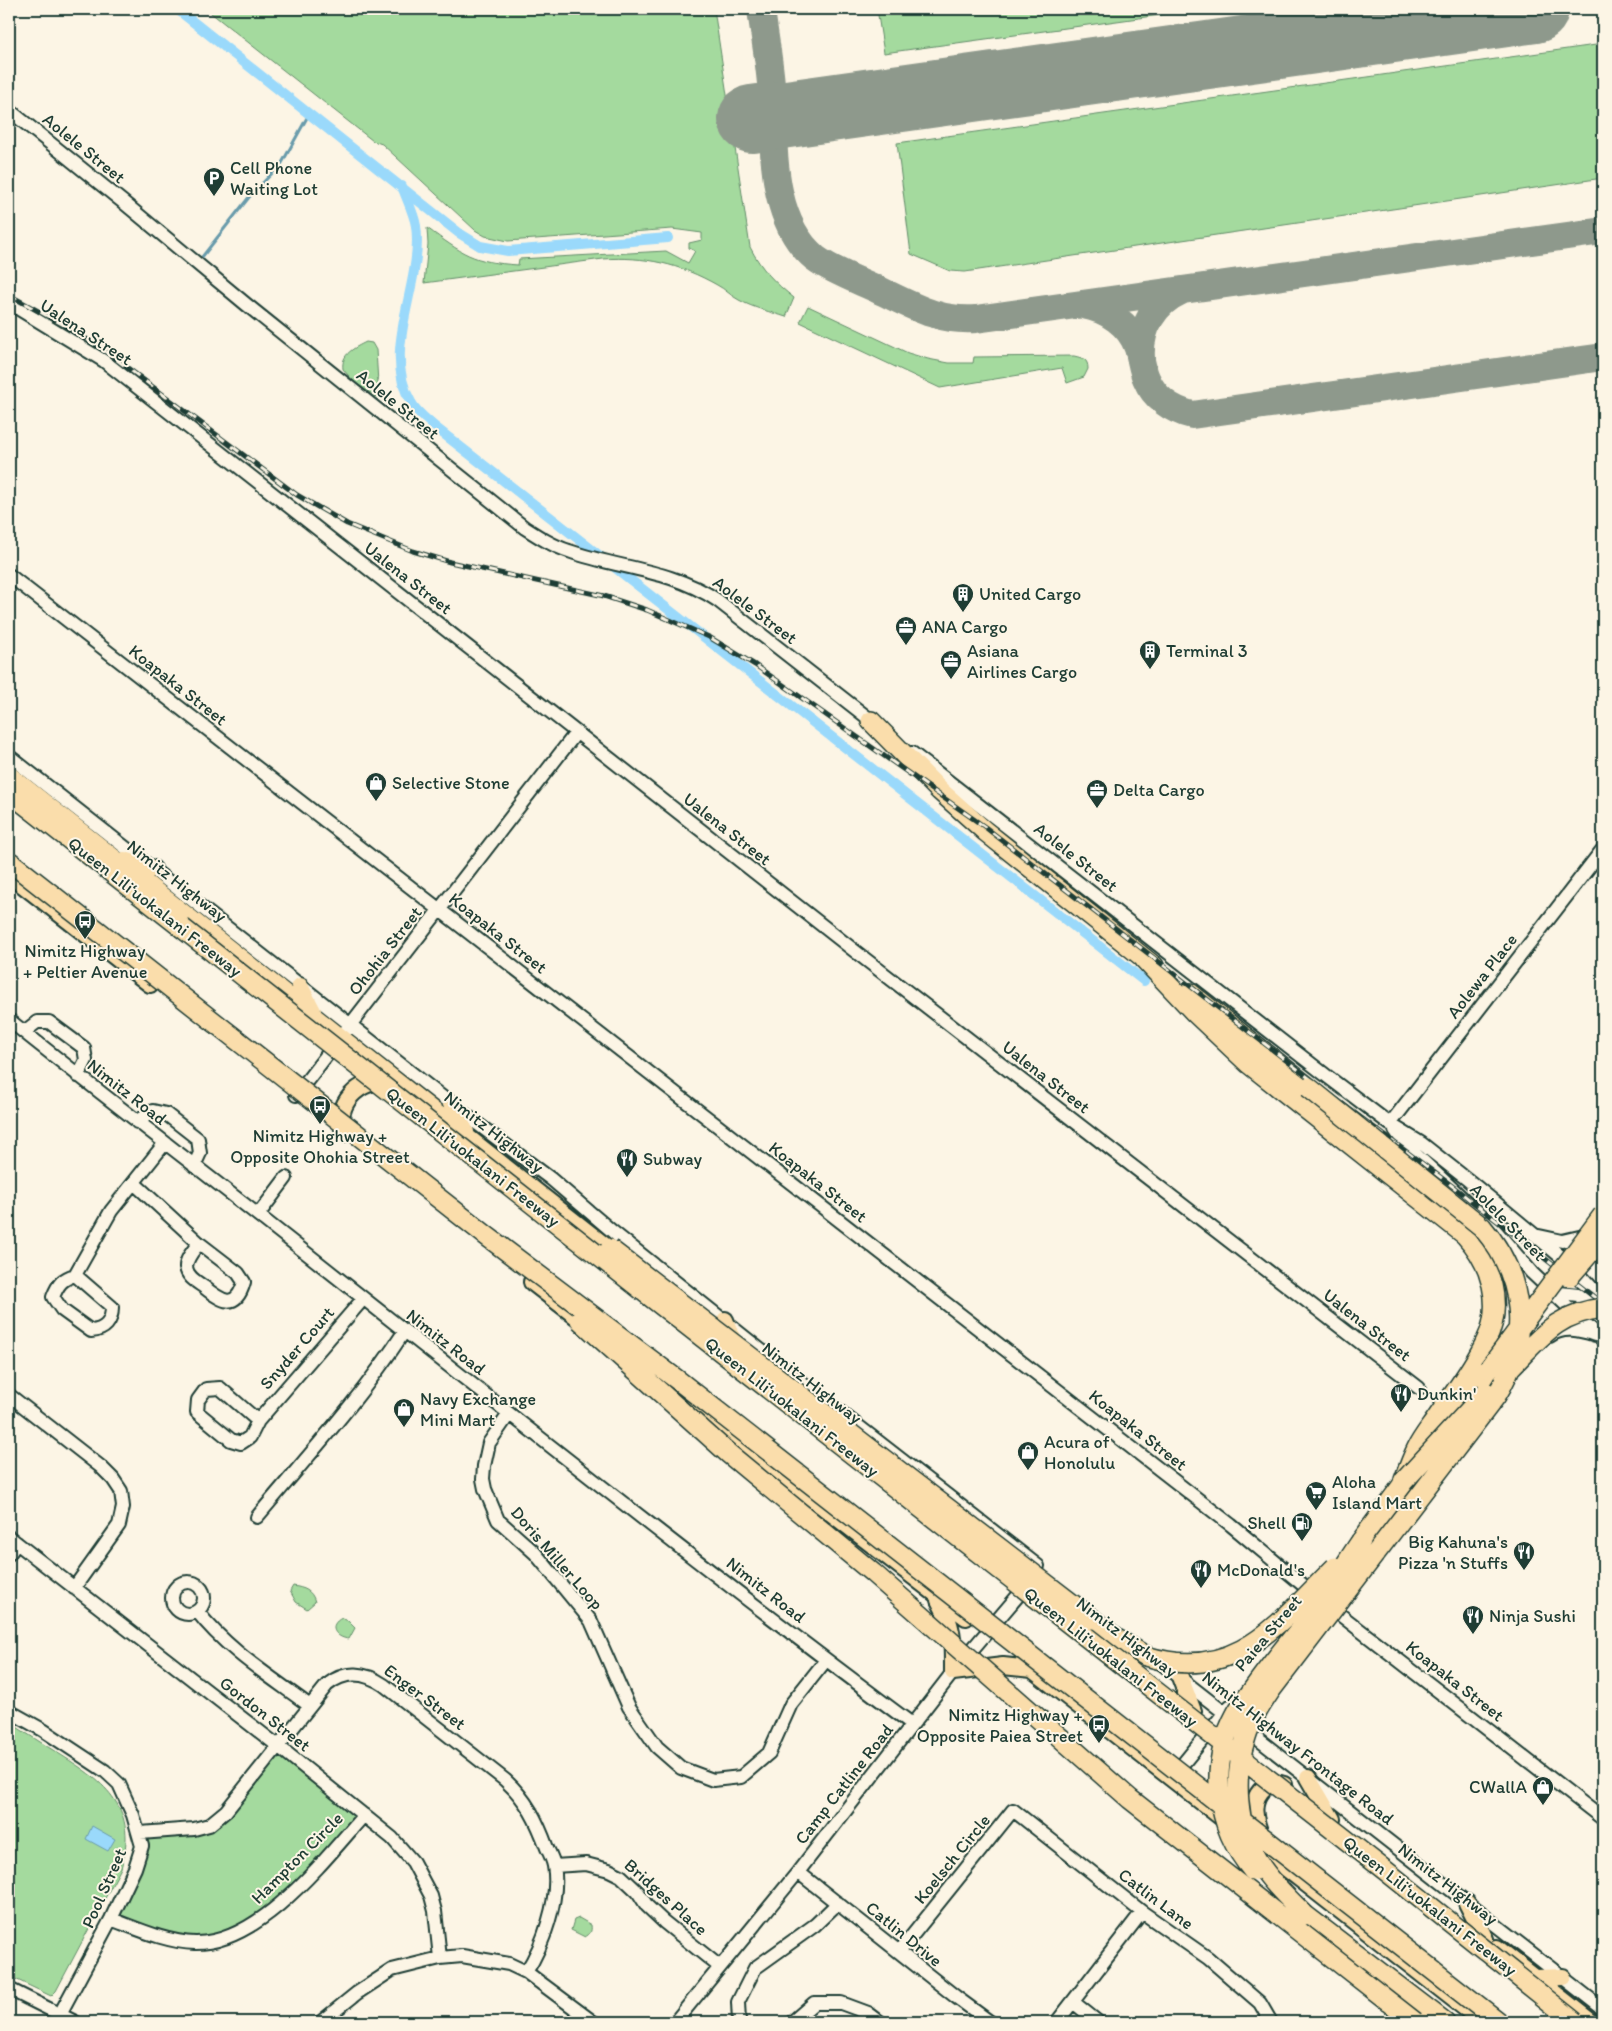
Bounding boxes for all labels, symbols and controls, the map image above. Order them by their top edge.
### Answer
street label: Aolele Street [38,108,130,188]
place label: Cell Phone Waiting Lot [230,157,318,200]
parking icon: Cell Phone Waiting Lot [202,166,226,197]
street label: Ualena Street [36,294,137,370]
street label: Aolele Street [352,364,444,444]
street label: Ualena Street [360,537,457,619]
street label: Aolele Street [708,571,802,649]
building icon: United Cargo [951,582,975,613]
place label: United Cargo [979,583,1081,605]
office icon: ANA Cargo [894,615,918,646]
place label: ANA Cargo [922,616,1008,638]
building icon: Terminal 3 [1138,639,1162,670]
street label: Koapaka Street [124,640,232,730]
place label: Asiana Airlines Cargo [967,640,1077,683]
place label: Terminal 3 [1166,640,1248,662]
office icon: Asiana Airlines Cargo [939,649,963,680]
shop icon: Selective Stone [364,771,388,802]
place label: Selective Stone [392,772,510,794]
office icon: Delta Cargo [1085,778,1109,809]
place label: Delta Cargo [1113,779,1205,801]
street label: Ualena Street [679,788,776,870]
street label: Aolele Street [1030,818,1122,897]
street label: Queen Liliʻuokalani Freeway [64,832,247,982]
street label: Nimitz Highway [123,835,232,927]
street label: Koapaka Street [444,888,552,978]
street label: Ohohia Street [343,902,427,1000]
bus stop icon: Nimitz Highway + Peltier Avenue [73,909,97,940]
street label: Aolewa Place [1442,929,1522,1023]
place label: Nimitz Highway + Peltier Avenue [23,940,147,983]
street label: Ualena Street [998,1036,1095,1118]
street label: Nimitz Road [83,1054,171,1130]
street label: Queen Liliʻuokalani Freeway [382,1082,565,1232]
street label: Nimitz Highway [440,1086,549,1178]
bus stop icon: Nimitz Highway + Opposite Ohohia Street [308,1094,332,1125]
place label: Nimitz Highway + Opposite Ohohia Street [230,1125,410,1168]
street label: Koapaka Street [764,1137,872,1227]
restaurant icon: Subway [615,1147,639,1178]
place label: Subway [643,1148,703,1170]
street label: Aolele Street [1465,1178,1551,1266]
street label: Ualena Street [1319,1284,1416,1366]
street label: Snyder Court [255,1302,339,1394]
street label: Nimitz Road [402,1304,490,1380]
street label: Queen Liliʻuokalani Freeway [701,1332,884,1482]
street label: Nimitz Highway [758,1337,867,1429]
restaurant icon: Dunkin' [1389,1382,1413,1413]
place label: Dunkin' [1417,1383,1476,1405]
street label: Koapaka Street [1084,1385,1192,1475]
place label: Navy Exchange Mini Mart [420,1388,536,1431]
shop icon: Navy Exchange Mini Mart [392,1397,416,1428]
place label: Acura of Honolulu [1044,1431,1115,1474]
shop icon: Acura of Honolulu [1016,1440,1040,1471]
place label: Aloha Island Mart [1332,1471,1422,1514]
supermarket icon: Aloha Island Mart [1304,1480,1328,1511]
street label: Doris Miller Loop [506,1502,608,1614]
fuel station icon: Shell [1290,1511,1314,1542]
place label: Shell [1247,1512,1286,1534]
place label: Big Kahuna's Pizza 'n Stuffs [1398,1531,1508,1574]
restaurant icon: Big Kahuna's Pizza 'n Stuffs [1512,1540,1536,1571]
street label: Nimitz Road [722,1552,810,1628]
restaurant icon: McDonald's [1189,1558,1213,1589]
place label: McDonald's [1217,1559,1305,1581]
street label: Queen Liliʻuokalani Freeway [1020,1582,1203,1732]
street label: Paiea Street [1230,1590,1307,1676]
street label: Nimitz Highway [1072,1592,1182,1683]
restaurant icon: Ninja Sushi [1461,1604,1485,1635]
place label: Ninja Sushi [1489,1605,1576,1627]
street label: Koapaka Street [1401,1636,1509,1726]
street label: Enger Street [380,1659,470,1735]
street label: Nimitz Highway Frontage Road [1198,1666,1398,1830]
street label: Gordon Street [215,1672,315,1757]
place label: Nimitz Highway + Opposite Paiea Street [917,1704,1083,1747]
bus stop icon: Nimitz Highway + Opposite Paiea Street [1087,1713,1111,1744]
street label: Camp Catline Road [790,1719,898,1849]
shop icon: CWallA [1531,1775,1555,1806]
place label: CWallA [1469,1776,1527,1798]
street label: Hampton Circle [246,1807,348,1909]
street label: Koelsch Circle [909,1810,995,1908]
street label: Queen Liliʻuokalani Freeway [1339,1831,1522,1981]
street label: Nimitz Highway [1394,1838,1503,1930]
street label: Pool Street [77,1844,131,1931]
street label: Bridges Place [620,1854,712,1940]
street label: Catlin Lane [1114,1864,1198,1934]
street label: Catlin Drive [861,1896,947,1972]

